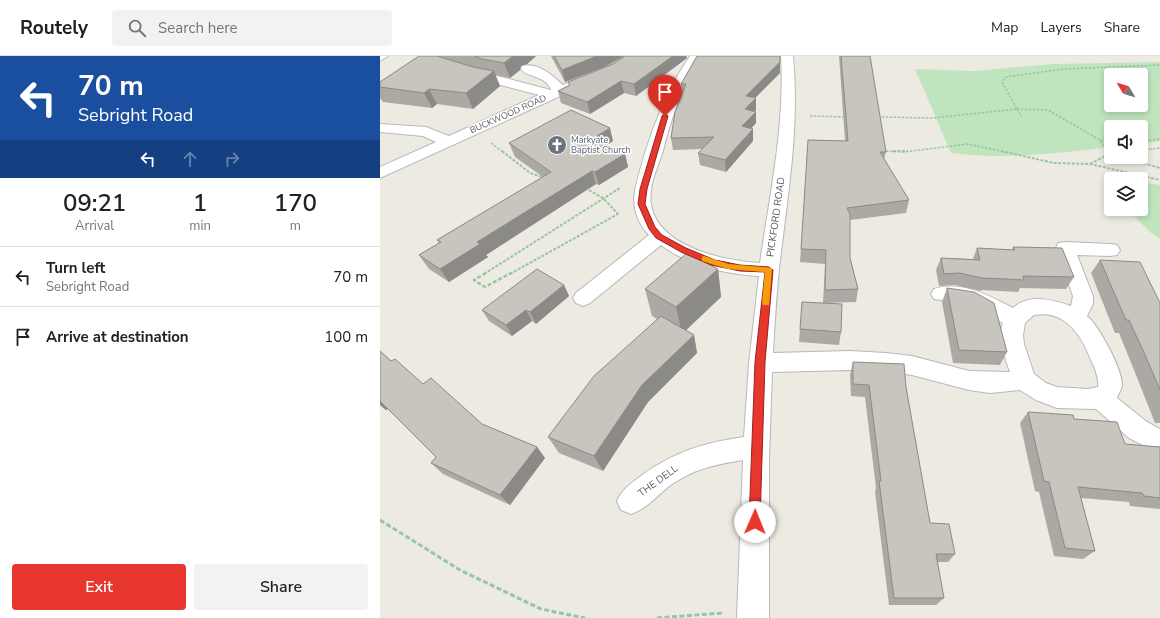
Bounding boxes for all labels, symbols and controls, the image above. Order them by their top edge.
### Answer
search box [112,10,392,46]
text: Routely [20,15,88,41]
icon: search [126,17,148,39]
text: Search here [158,18,238,38]
text: Map [991,18,1018,37]
text: Layers [1040,18,1082,37]
text: Share [1104,18,1140,37]
text: 70 m [78,67,144,105]
north arrow [1104,68,1148,112]
map controls [1104,68,1148,216]
icon: left [12,72,64,124]
pin [648,75,682,116]
icon: arrive [654,81,676,103]
street label: BUCKWOOD ROAD [468,92,549,136]
text: Sebright Road [78,103,193,127]
button: sound [1104,120,1148,164]
church icon: Markyate Baptist Church [546,134,568,156]
place label: Markyate Baptist Church [571,134,631,156]
icon: left [137,148,159,170]
icon: ahead [179,148,201,170]
icon: right [221,148,243,170]
button: layers [1104,172,1148,216]
street label: PICKFORD ROAD [763,176,789,258]
text: 09:21 [63,187,126,219]
text: 1 [193,187,207,219]
text: 170 [274,187,317,219]
text: Arrival [75,217,114,235]
text: min [189,217,211,235]
text: m [290,217,301,235]
text: Turn left [46,258,105,278]
icon: left [12,266,34,288]
text: 70 m [333,267,368,287]
text: Sebright Road [46,278,129,296]
icon: arrive [12,326,34,348]
text: Arrive at destination [46,327,189,347]
text: 100 m [324,327,368,347]
street label: THE DELL [635,461,681,500]
position arrow [734,501,776,543]
button: Exit [12,564,186,610]
button: Share [194,564,368,610]

